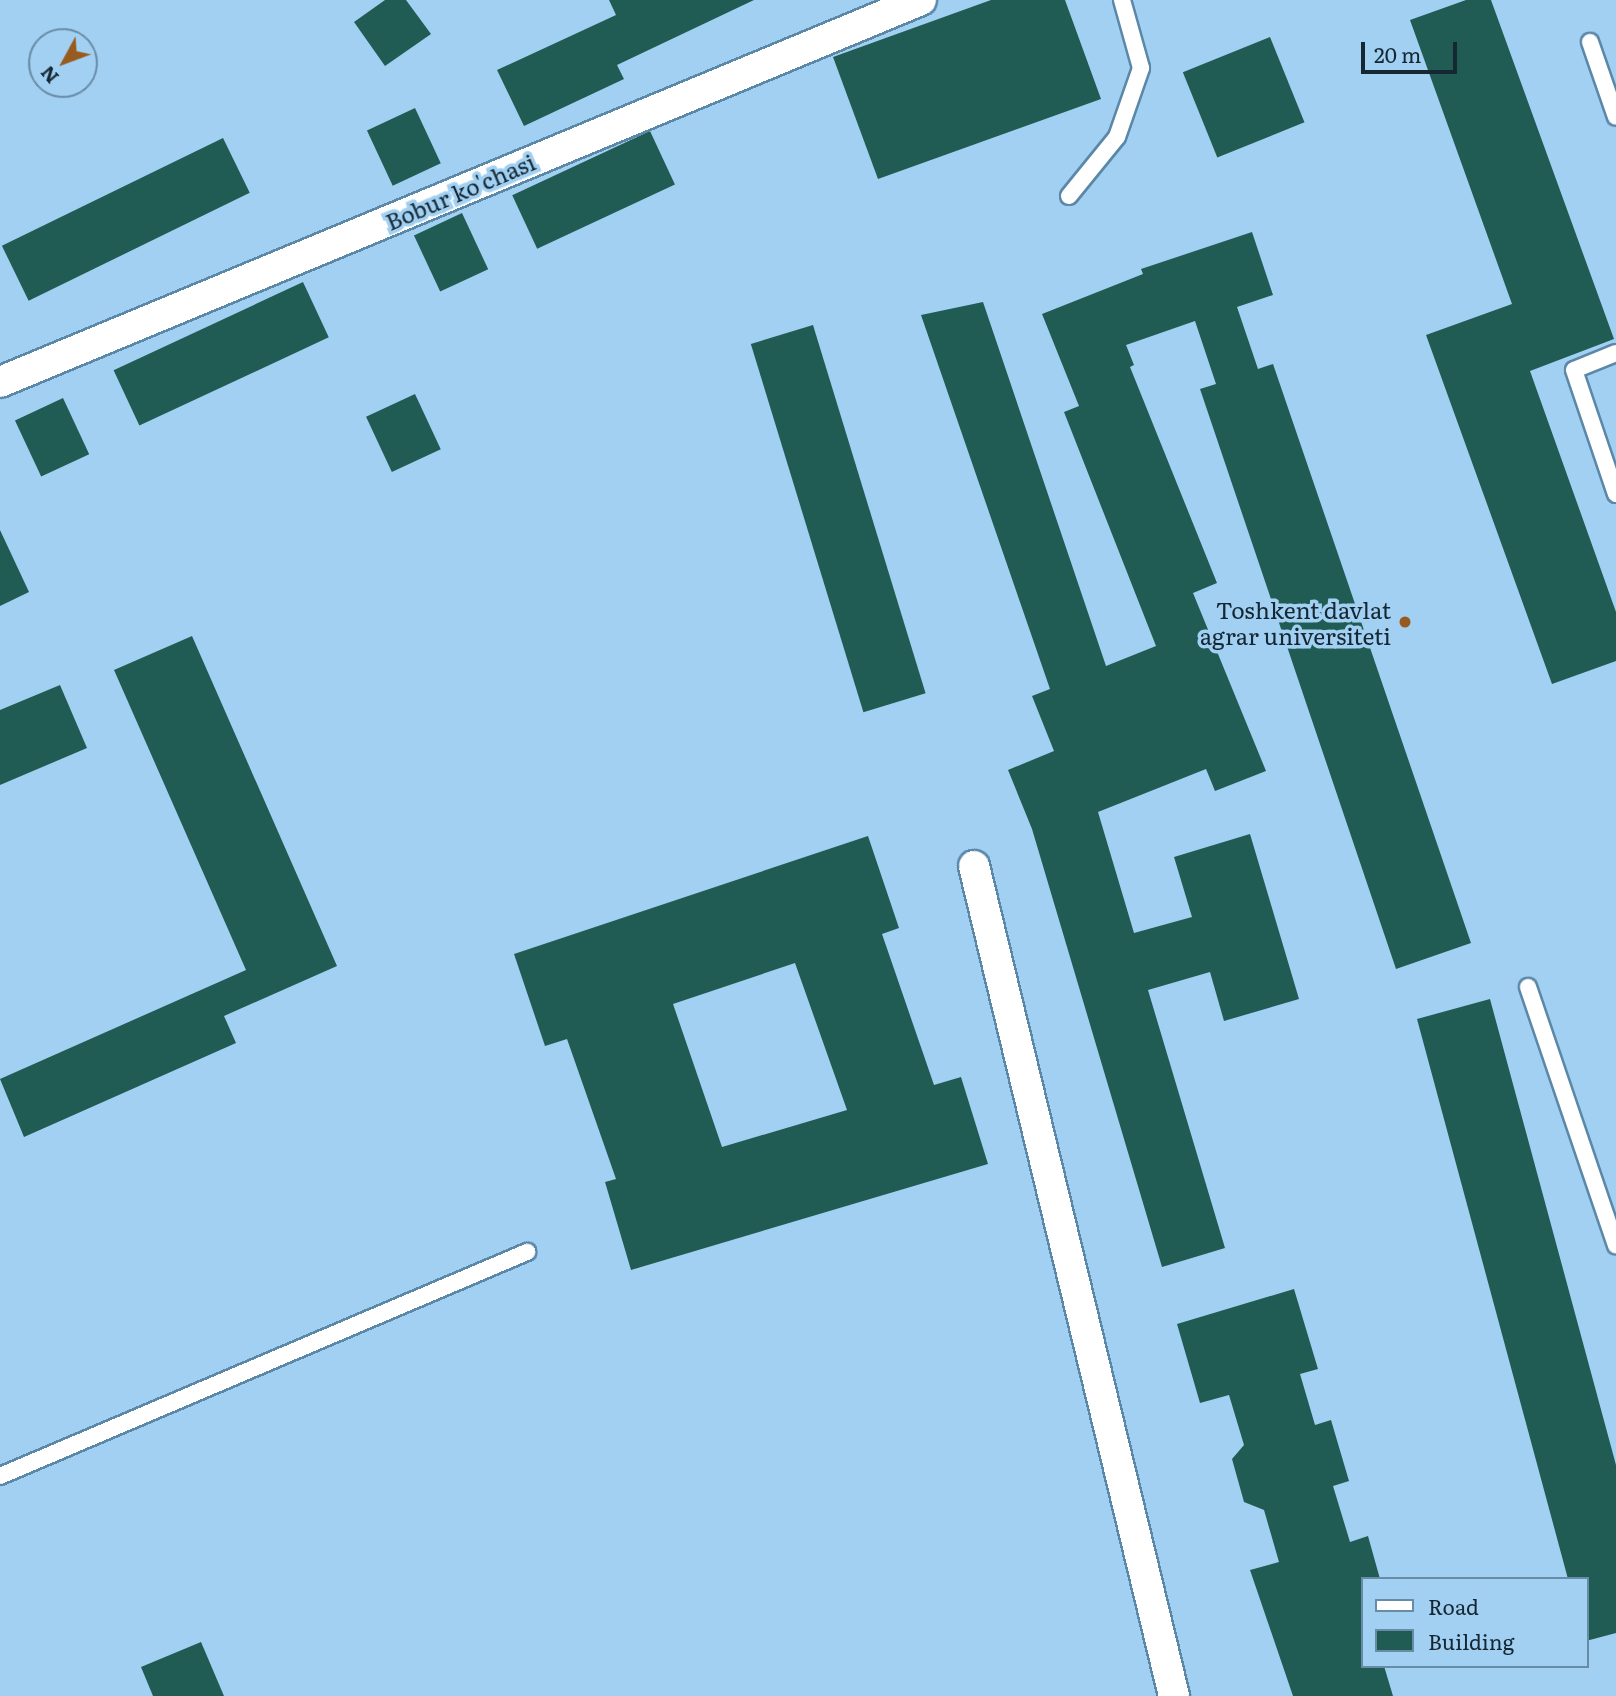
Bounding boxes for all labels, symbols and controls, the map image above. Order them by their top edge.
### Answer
north arrow [28,28,98,98]
scale bar [1364,28,1460,72]
text: 20 m [1374,38,1421,69]
text: N [33,60,64,91]
street label: Bobur ko'chasi [381,147,539,235]
place label: Toshkent davlat agrar universiteti [1200,595,1391,649]
marker: Toshkent davlat agrar universiteti [1397,614,1413,630]
legend [1360,1577,1588,1668]
text: Road [1428,1590,1479,1621]
text: Building [1428,1625,1514,1656]

